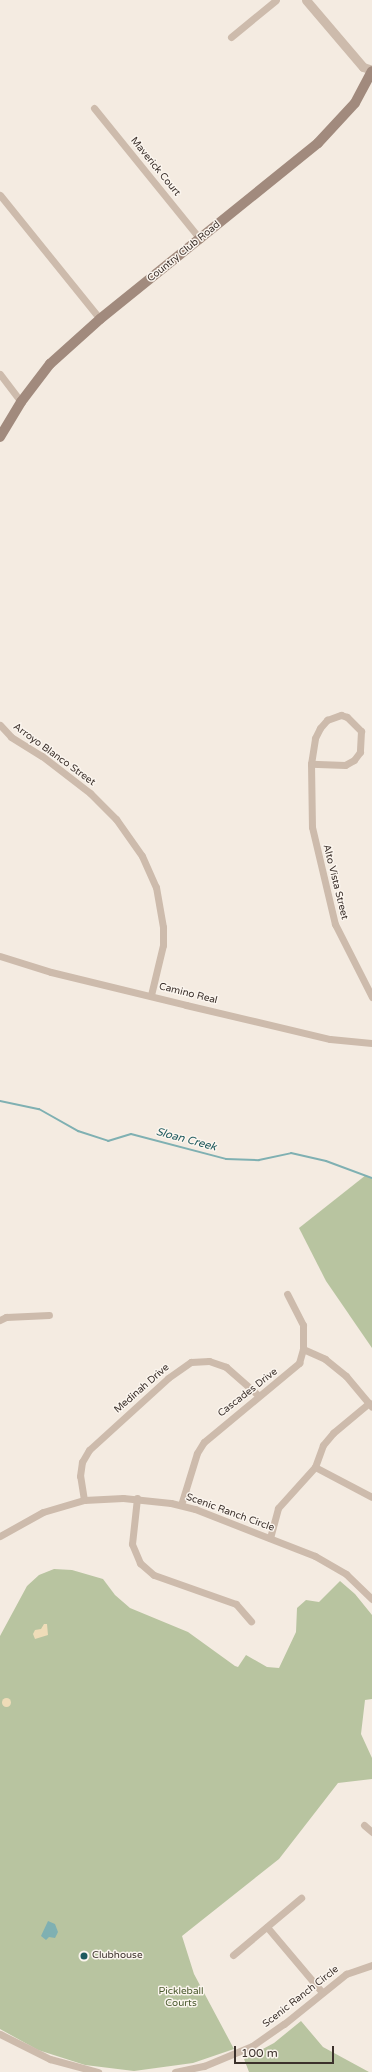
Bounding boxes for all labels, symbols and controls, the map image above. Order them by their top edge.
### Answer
street label: Maverick Court [128,135,182,199]
street label: Country Club Road [145,219,223,285]
street label: Arroyo Blanco Street [11,721,97,789]
street label: Alto Vista Street [320,843,350,921]
street label: Camino Real [157,981,219,1007]
water label: Sloan Creek [154,1126,218,1154]
street label: Medinah Drive [112,1362,172,1416]
street label: Cascades Drive [216,1366,280,1420]
street label: Scenic Ranch Circle [184,1491,276,1535]
place label: Clubhouse [92,1950,143,1962]
marker: Clubhouse [79,1951,89,1961]
street label: Scenic Ranch Circle [261,1964,341,2030]
park label: Pickleball Courts [159,1985,203,2008]
scale bar [236,2038,336,2064]
text: 100 m [241,2046,278,2060]

